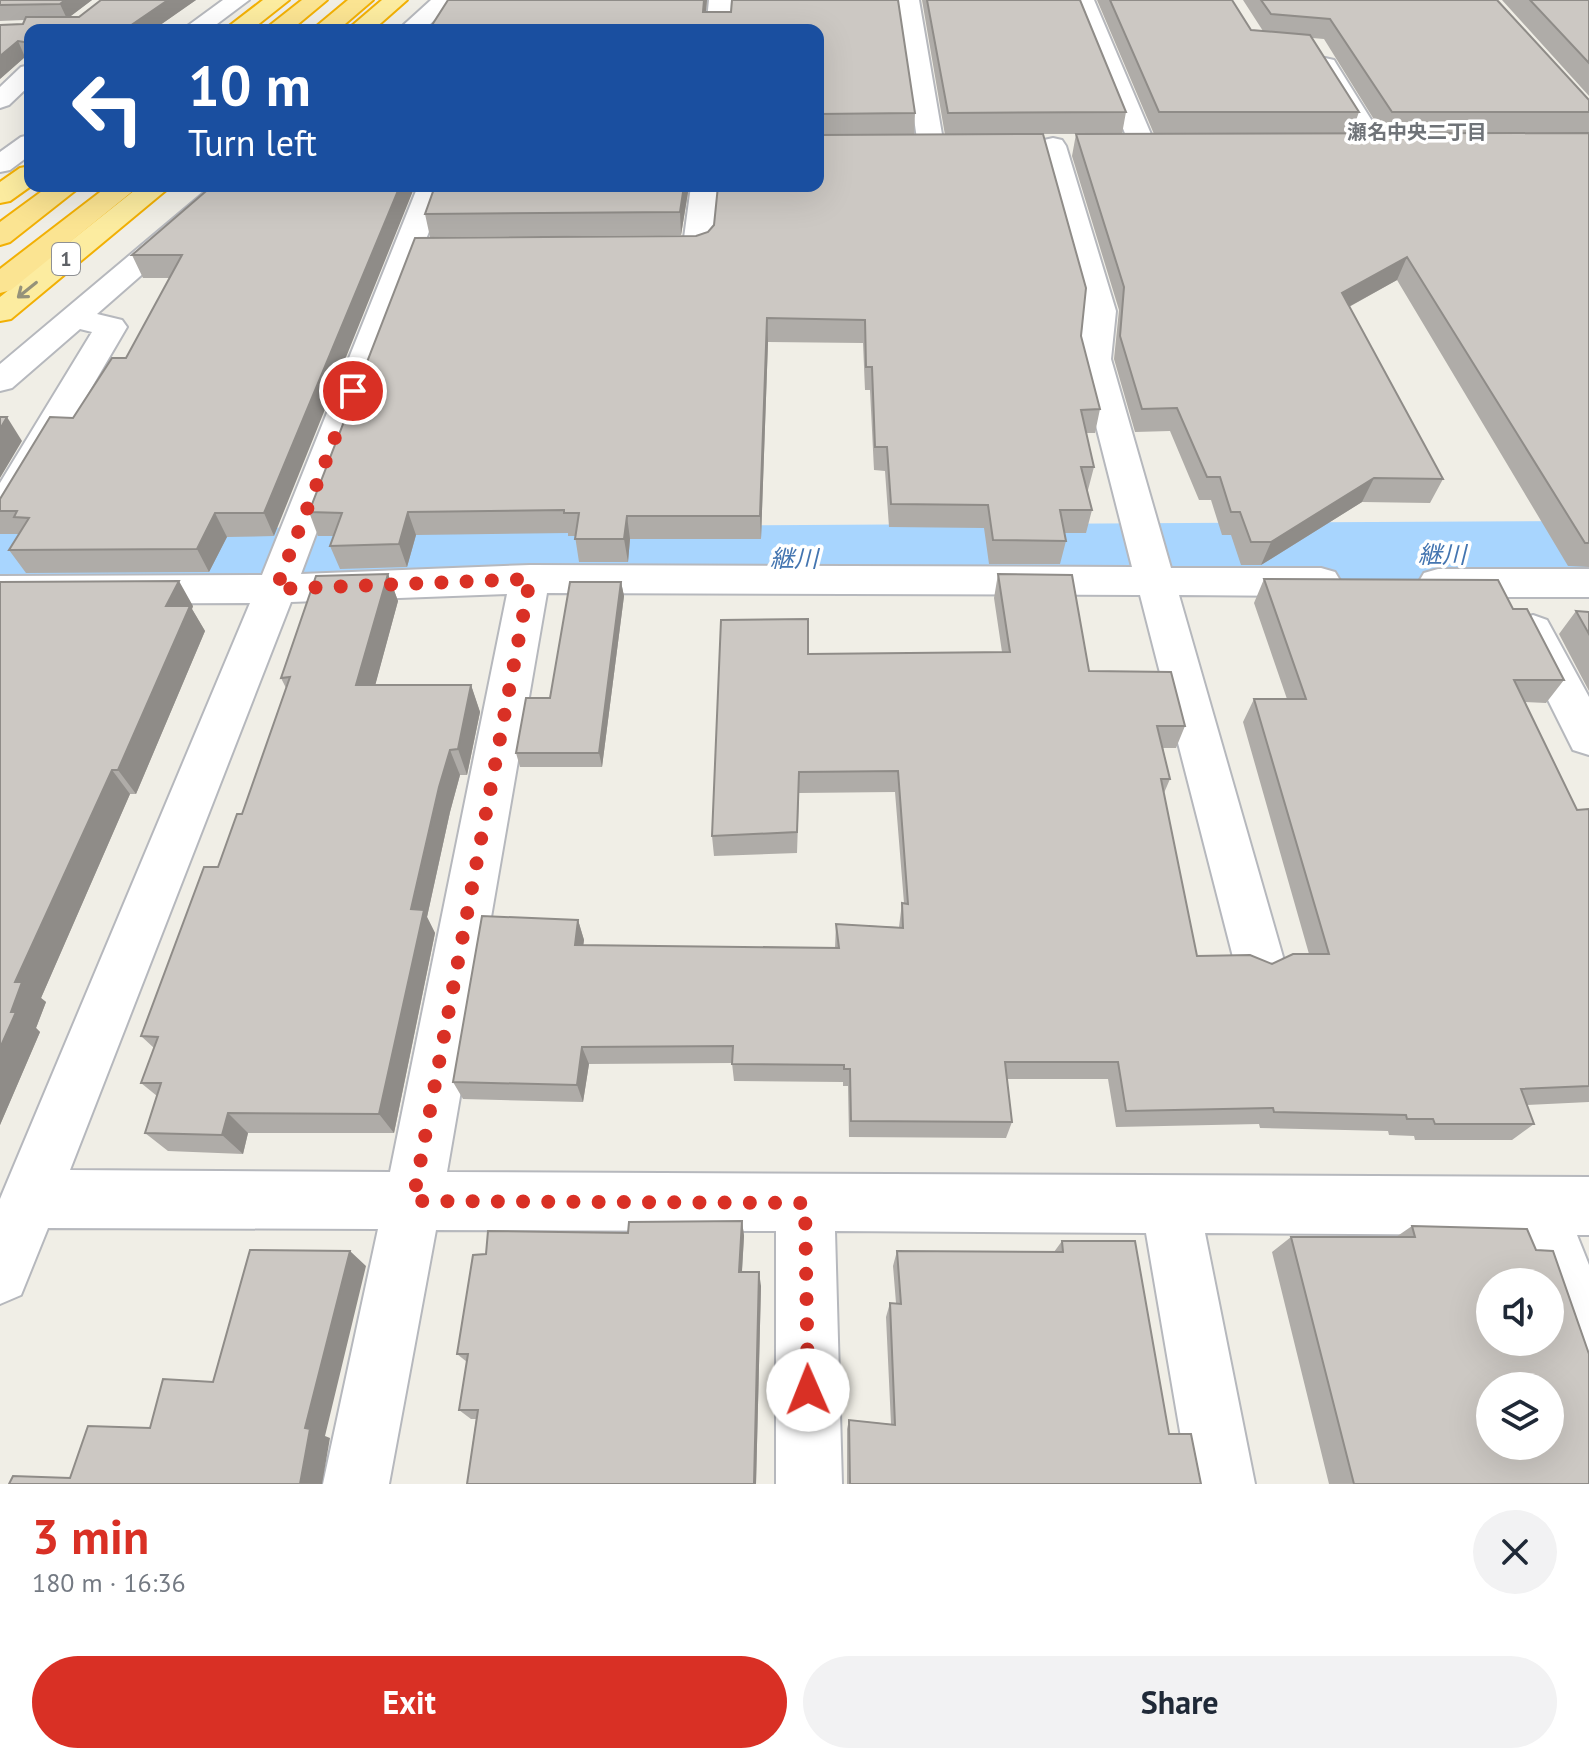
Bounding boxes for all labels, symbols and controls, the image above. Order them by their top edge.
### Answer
text: 10 m [188,49,311,121]
icon: left [56,56,160,160]
text: Turn left [188,119,317,166]
district label: 瀬名中央二丁目 [1347,119,1487,145]
road number: 1 [52,243,80,275]
one-way arrow [17,281,38,299]
pin [319,357,387,425]
icon: arrive [331,369,375,413]
water label: 継川 [1418,539,1469,570]
water label: 継川 [770,543,821,574]
map controls [1476,1268,1564,1460]
button: sound [1476,1268,1564,1356]
position arrow [766,1348,850,1432]
button: layers [1476,1372,1564,1460]
text: 3 min [32,1505,149,1567]
button: close [1473,1510,1557,1594]
text: 180 m · 16:36 [32,1566,186,1599]
button: Exit [32,1656,787,1748]
button: Share [803,1656,1557,1748]

